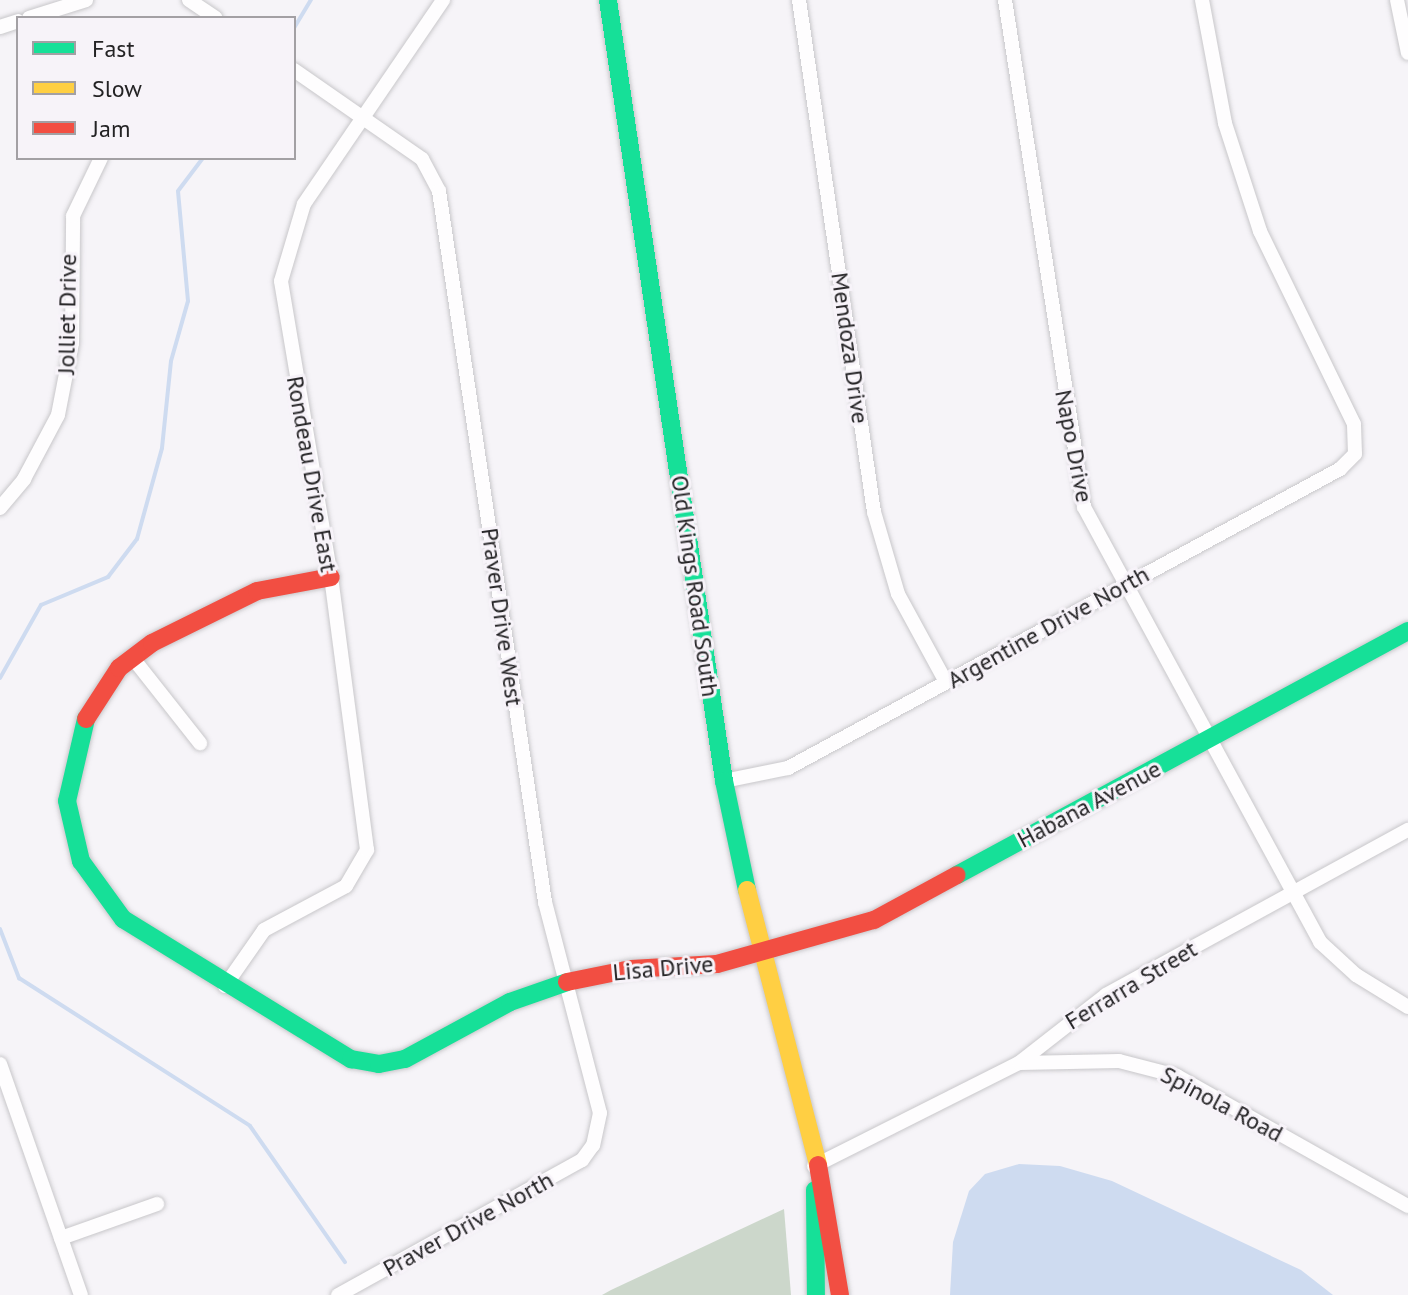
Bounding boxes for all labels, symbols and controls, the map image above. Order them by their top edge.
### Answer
legend [16,16,296,160]
text: Fast [92,33,135,64]
text: Slow [92,73,142,104]
text: Jam [92,113,130,144]
street label: Jolliet Drive [52,253,82,375]
street label: Mendoza Drive [825,270,875,426]
street label: Rondeau Drive East [281,374,343,574]
street label: Napo Drive [1049,387,1099,505]
street label: Old Kings Road South [665,473,725,699]
street label: Praver Drive West [475,526,529,708]
street label: Argentine Drive North [942,560,1154,694]
street label: Habana Avenue [1012,754,1166,854]
street label: Ferrarra Street [1060,934,1202,1036]
street label: Lisa Drive [611,949,715,987]
street label: Spinola Road [1156,1060,1288,1148]
street label: Praver Drive North [378,1165,558,1283]

